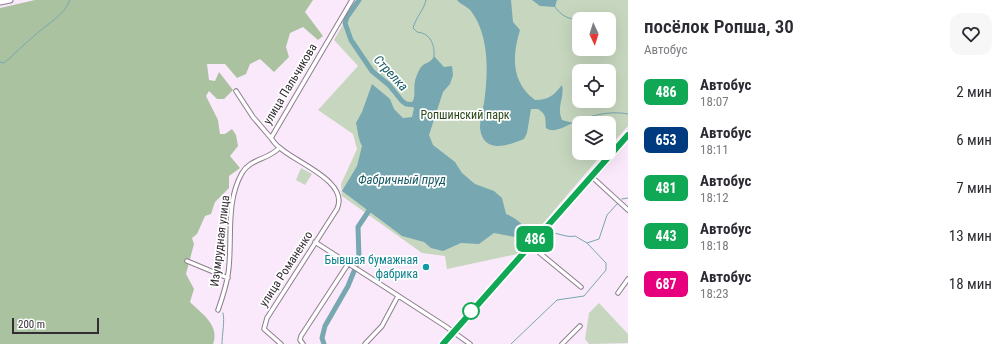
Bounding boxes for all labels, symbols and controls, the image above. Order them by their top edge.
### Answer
north arrow [572,12,616,56]
map controls [572,12,616,160]
button: heart [950,13,992,55]
text: посёлок Ропша, 30 [644,15,794,38]
street label: улица Пальчикова [260,41,320,127]
text: Автобус [644,42,687,57]
water label: Стрелка [371,52,411,94]
button: locate [572,64,616,108]
text: Автобус [700,76,751,94]
text: 2 мин [956,83,992,101]
text: 486 [655,84,677,100]
text: 18:07 [700,94,729,109]
park label: Ропшинский парк [420,108,510,122]
button: layers [572,116,616,160]
text: Автобус [700,124,751,142]
text: 6 мин [956,131,992,149]
text: 653 [655,132,677,148]
text: 18:11 [700,142,729,157]
water label: Фабричный пруд [358,172,446,187]
text: Автобус [700,172,751,190]
text: 7 мин [956,179,992,197]
text: 481 [655,180,677,196]
text: 18:12 [700,190,729,205]
street label: Изумрудная улица [207,194,233,287]
text: Автобус [700,220,751,238]
line badge: 486 [512,226,558,252]
text: 13 мин [949,227,992,245]
text: 443 [655,228,677,244]
street label: улица Романенко [256,229,316,309]
text: 486 [524,231,546,247]
text: 18:18 [700,238,729,253]
place label: Бывшая бумажная фабрика [325,253,418,281]
marker: Бывшая бумажная фабрика [421,262,431,272]
text: Автобус [700,268,751,286]
text: 18 мин [949,275,992,293]
text: 687 [655,276,677,292]
text: 18:23 [700,286,729,301]
unlabelled marker [462,302,480,320]
scale bar [12,316,99,335]
text: 200 m [18,318,45,331]

